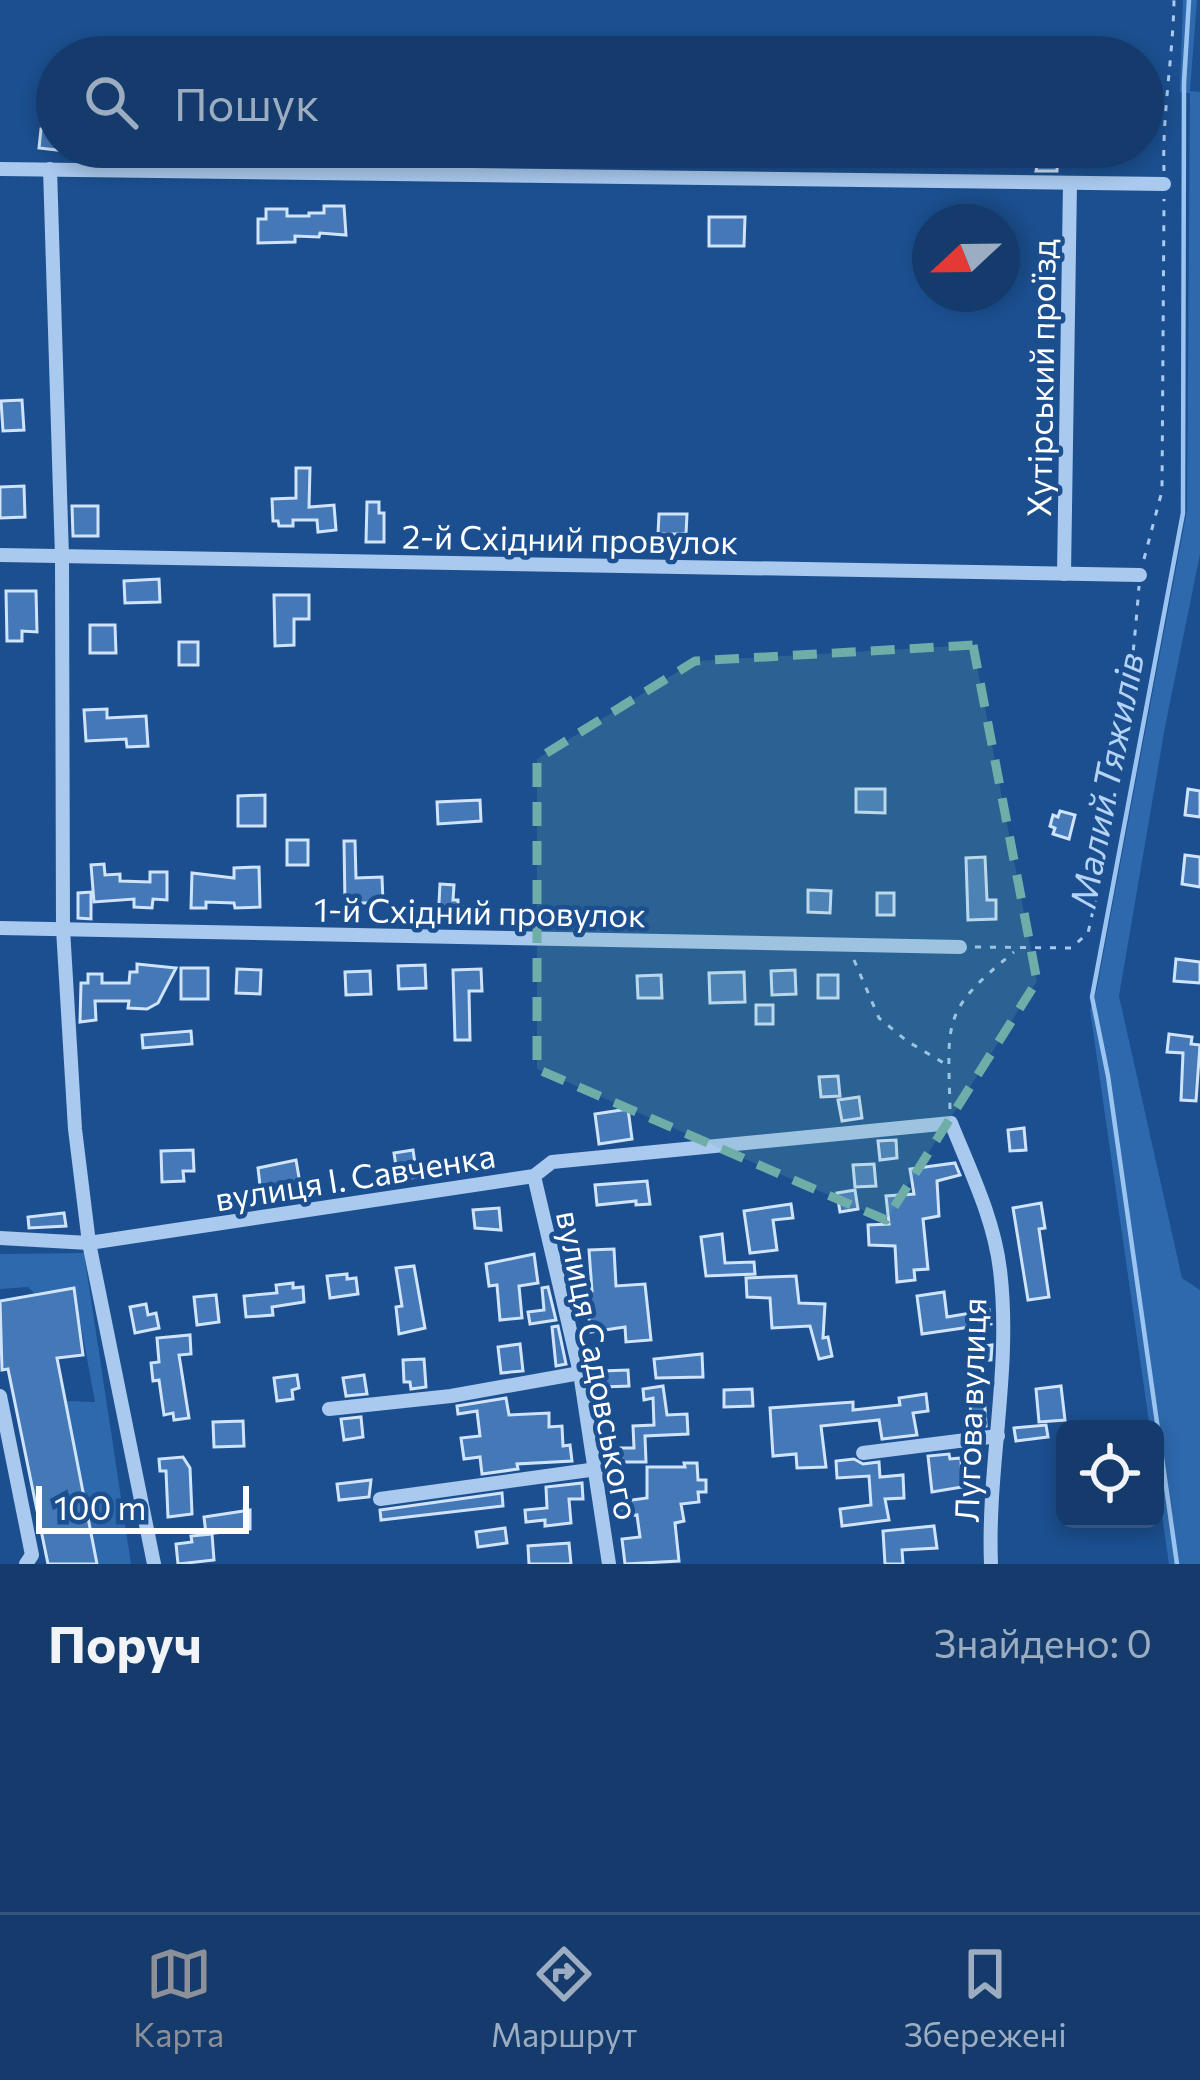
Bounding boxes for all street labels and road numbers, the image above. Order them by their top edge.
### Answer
street label: Хутірський проїзд [1017,238,1063,518]
street label: 2-й Східний провулок [402,515,738,561]
street label: 1-й Східний провулок [314,888,646,934]
street label: вулиця І. Савченка [212,1134,498,1218]
street label: вулиця Садовського [549,1207,649,1523]
street label: Лугова вулиця [945,1297,993,1523]

